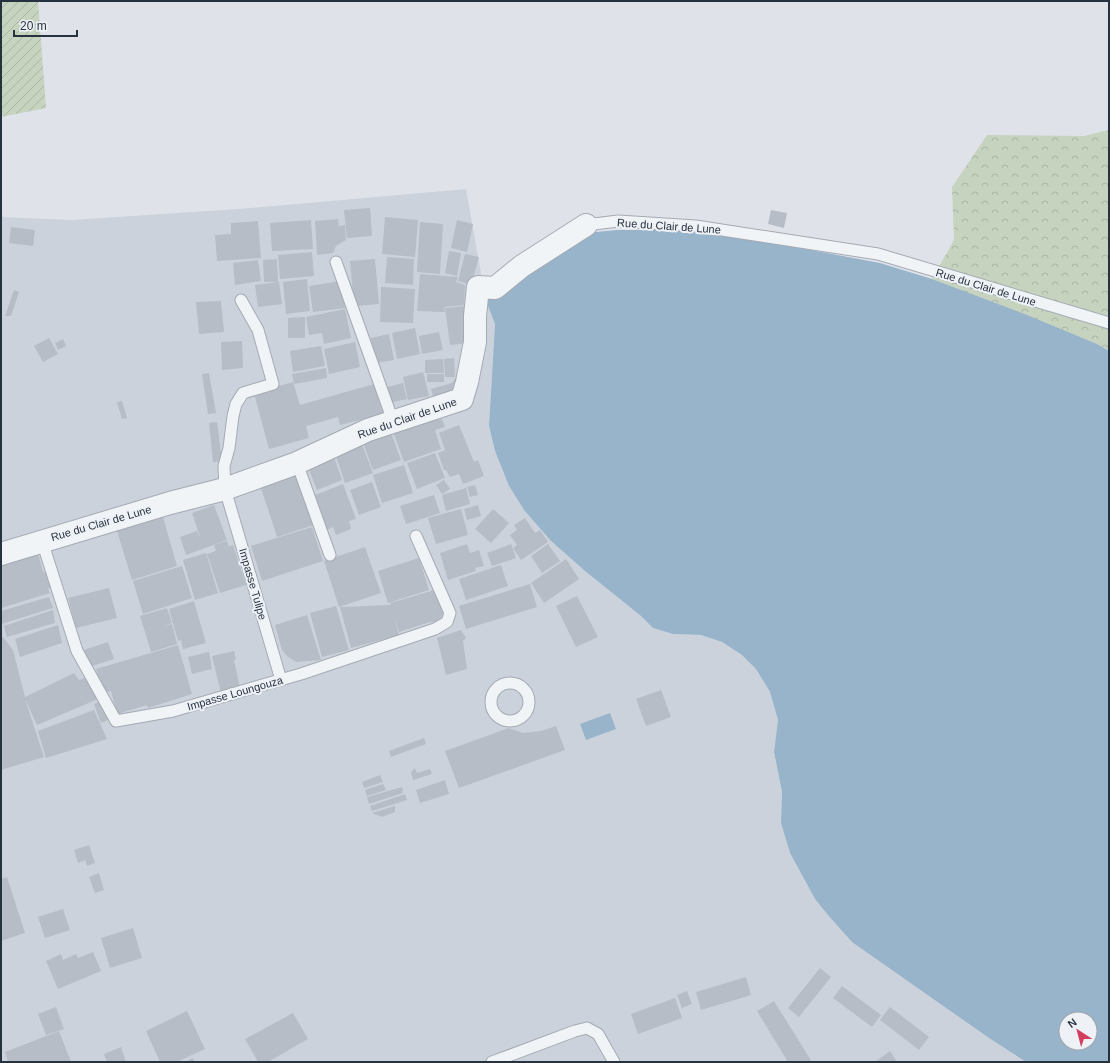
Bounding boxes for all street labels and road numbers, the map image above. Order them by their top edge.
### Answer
street label: Rue du Clair de Lune [617,216,721,236]
street label: Rue du Clair de Lune [935,266,1037,308]
street label: Rue du Clair de Lune [356,395,458,441]
street label: Rue du Clair de Lune [49,503,153,543]
street label: Impasse Tulipe [237,547,269,621]
street label: Impasse Loungouza [186,673,285,712]

